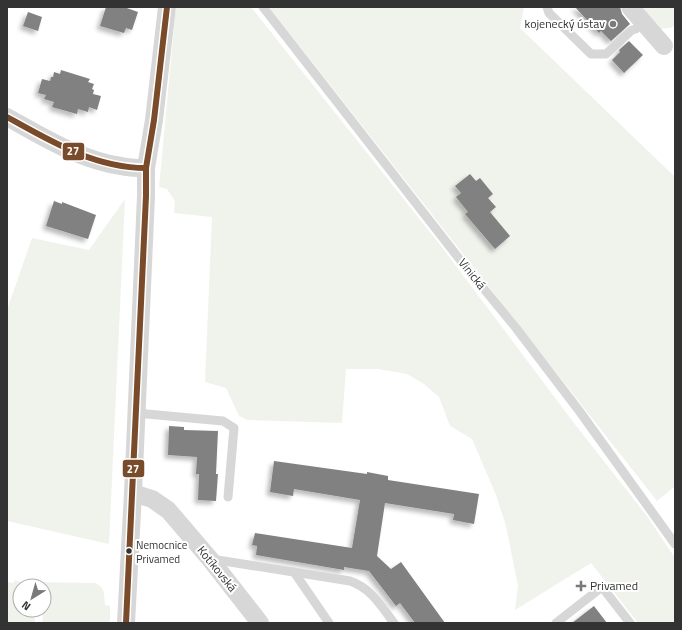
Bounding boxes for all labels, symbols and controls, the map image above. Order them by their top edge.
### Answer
place label: kojenecký ústav [525,14,605,33]
marker: kojenecký ústav [608,19,618,29]
line badge: 27 [62,142,85,161]
text: 27 [67,143,79,159]
street label: Vinická [454,254,491,294]
line badge: 27 [122,459,145,478]
text: 27 [127,461,139,477]
place label: Nemocnice Privamed [136,537,188,567]
street label: Kotíkovská [193,541,242,596]
marker: Nemocnice Privamed [124,546,134,556]
place label: Privamed [590,576,638,595]
north arrow [12,578,52,618]
marker: Privamed [575,580,587,592]
text: N [18,597,34,615]

